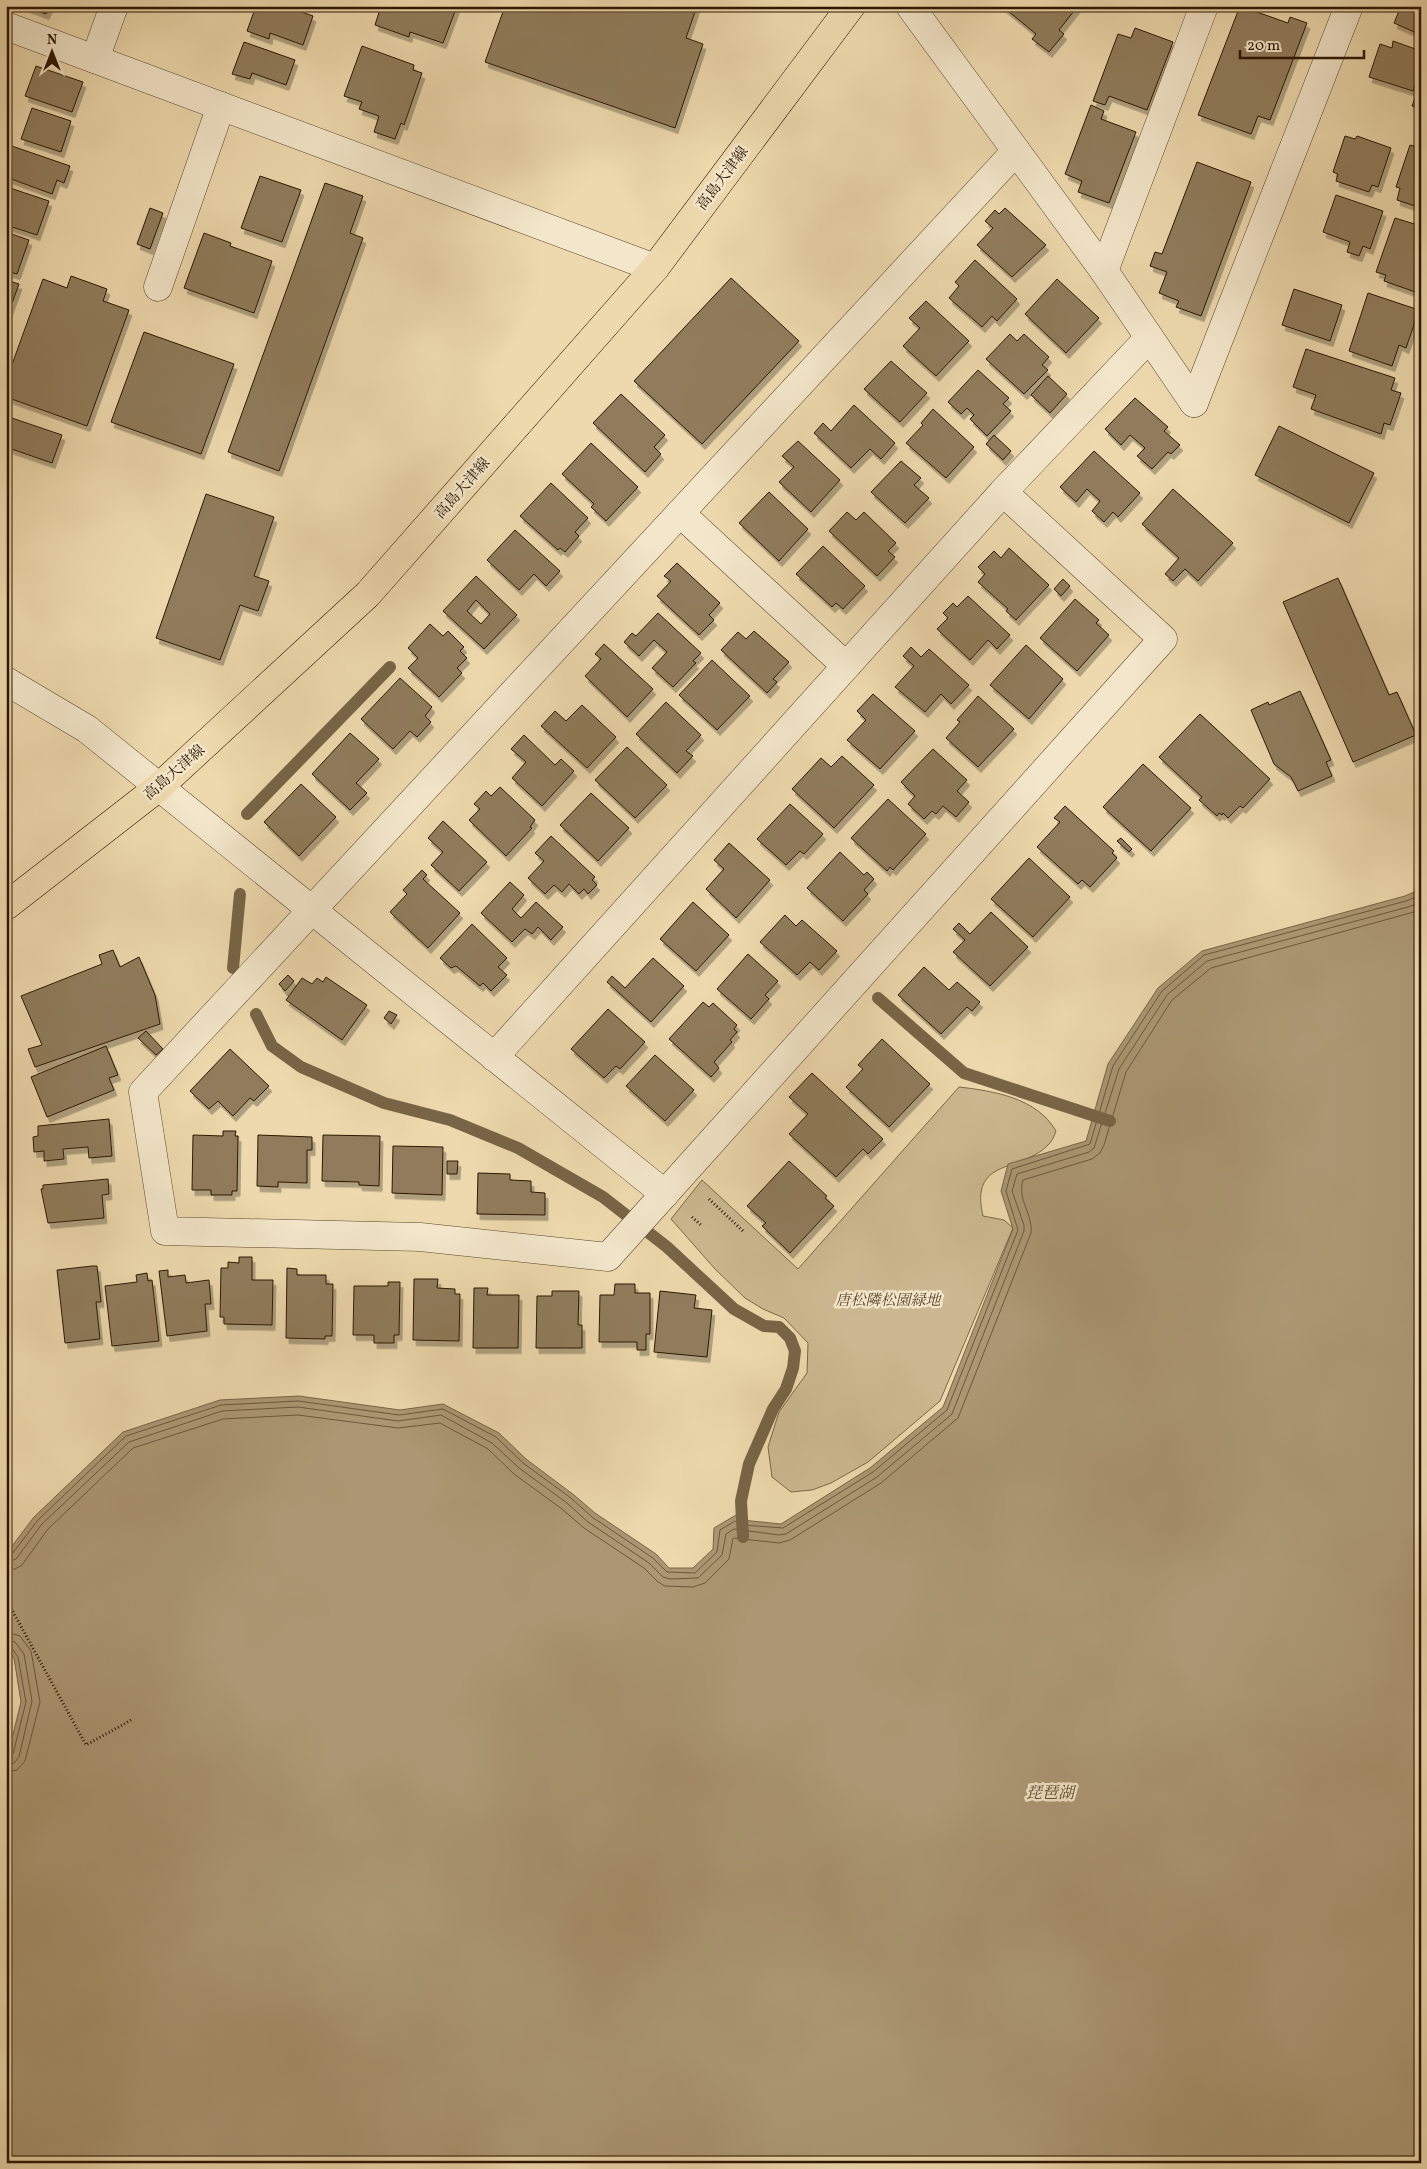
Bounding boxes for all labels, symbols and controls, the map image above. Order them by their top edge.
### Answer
north arrow [28,28,78,78]
scale bar [1240,28,1363,60]
text: N [47,31,57,50]
text: 20 m [1247,36,1280,57]
street label: 高島大津線 [692,143,754,215]
street label: 高島大津線 [431,454,496,524]
street label: 高島大津線 [140,741,210,806]
park label: 唐松隣松園緑地 [835,1291,942,1312]
water label: 琵琶湖 [1026,1783,1077,1805]

